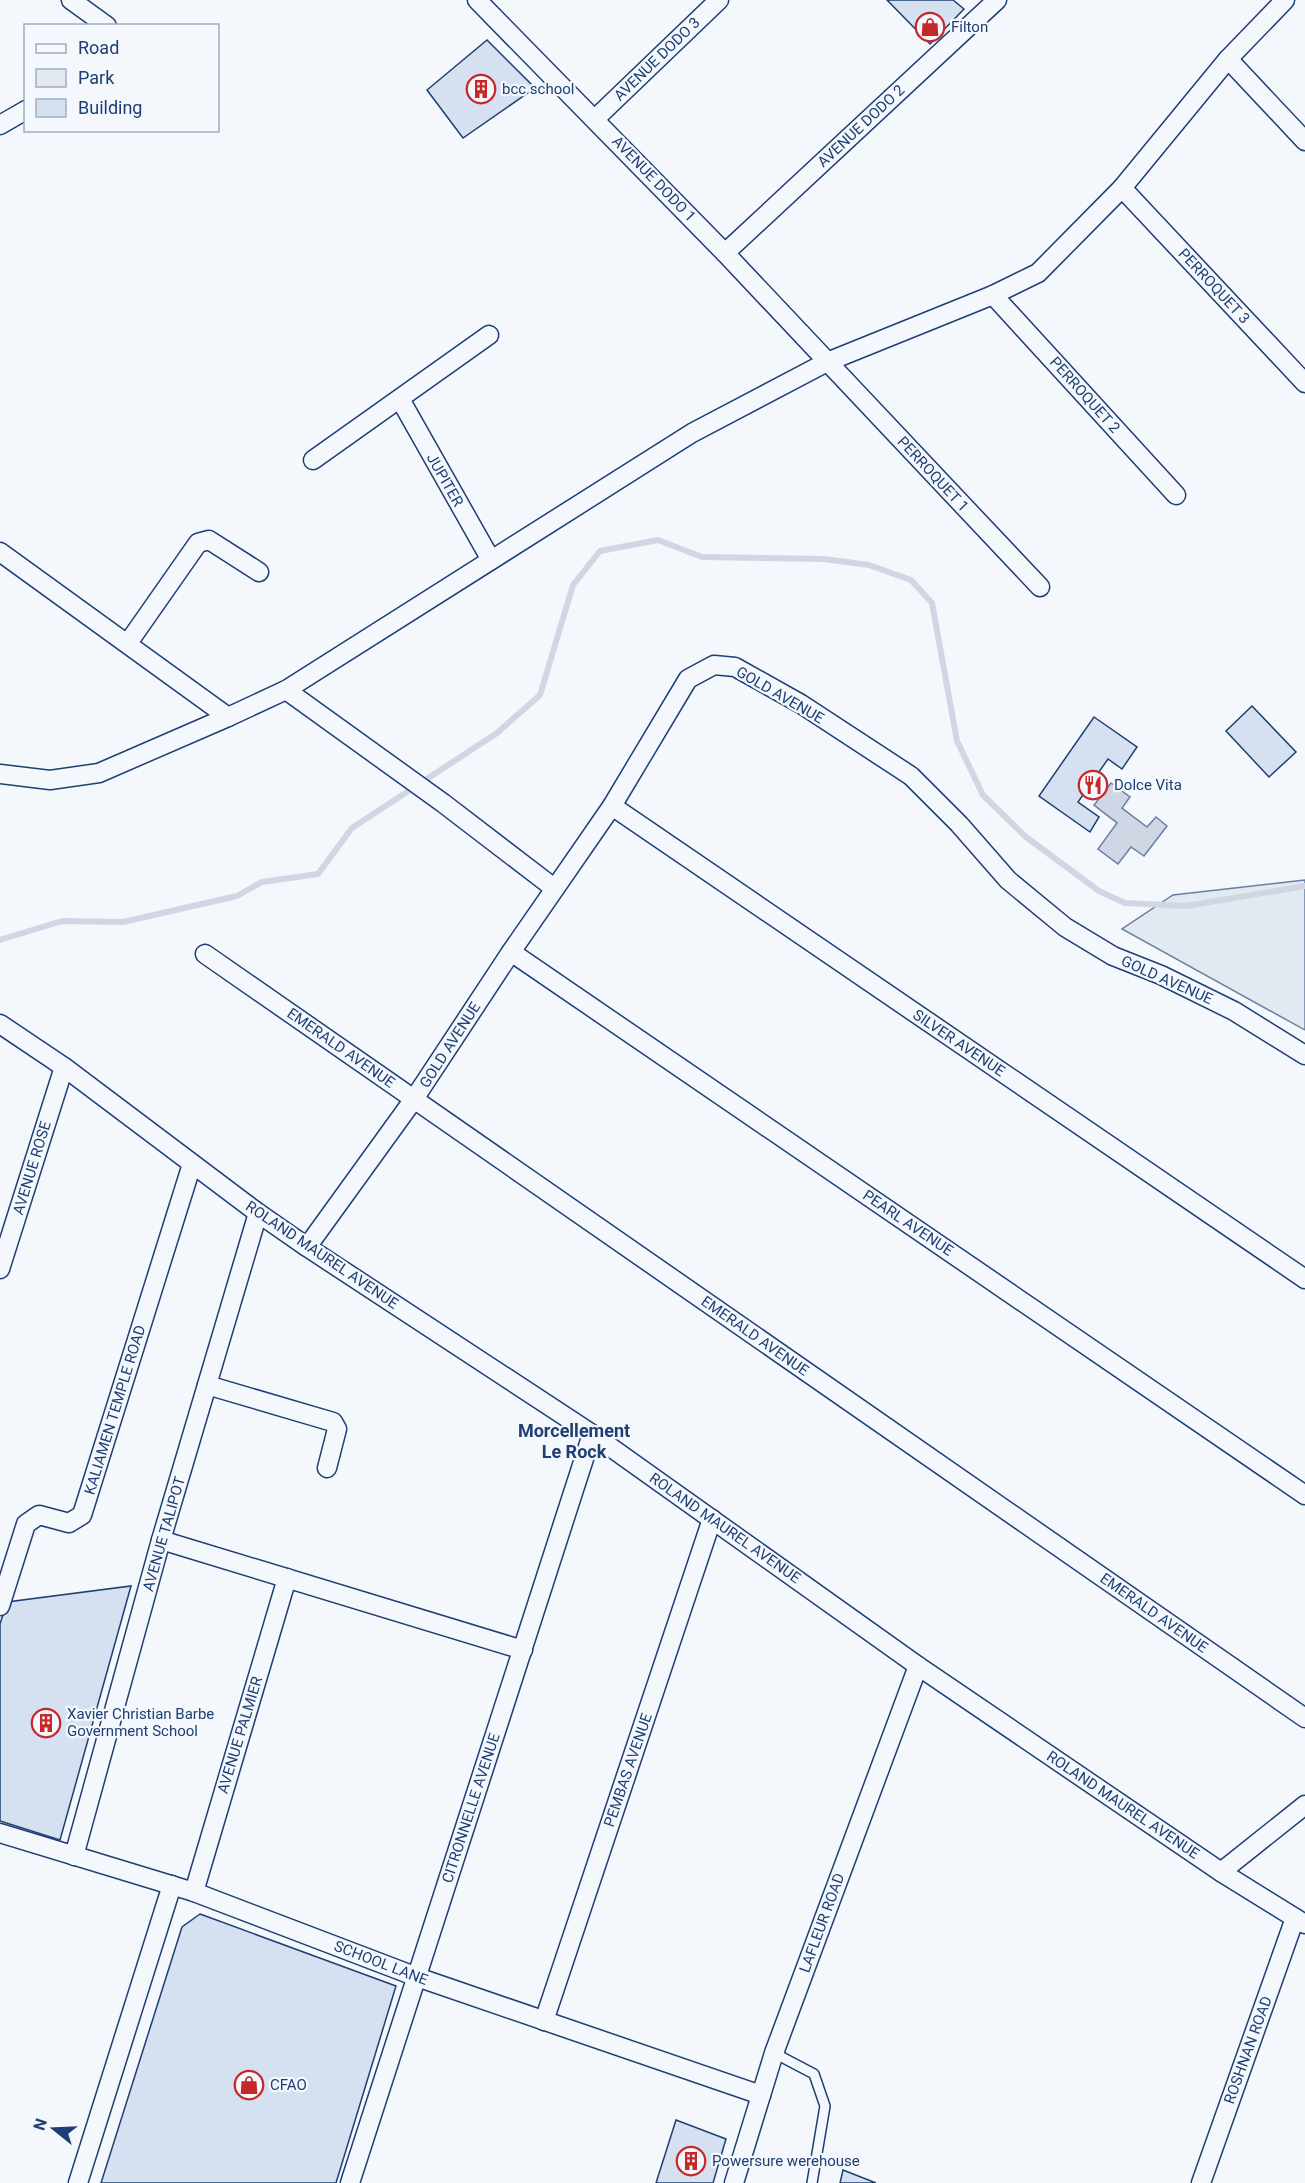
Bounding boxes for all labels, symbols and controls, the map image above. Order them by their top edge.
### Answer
shop icon: Filton [914,11,946,43]
street label: AVENUE DODO 3 [610,13,704,105]
place label: Filton [951,18,988,36]
legend [24,24,219,132]
text: Road [78,37,119,58]
text: Park [78,67,115,88]
building icon: bcc school [465,73,497,105]
place label: bcc school [502,80,574,98]
street label: AVENUE DODO 2 [814,81,908,171]
text: Building [78,97,142,118]
street label: AVENUE DODO 1 [608,132,700,226]
street label: PERROQUET 3 [1175,245,1253,327]
street label: PERROQUET 2 [1046,353,1124,437]
street label: PERROQUET 1 [894,433,972,515]
street label: JUPITER [423,450,467,510]
street label: GOLD AVENUE [733,663,827,728]
restaurant icon: Dolce Vita [1077,769,1109,801]
place label: Dolce Vita [1114,776,1182,794]
street label: GOLD AVENUE [1118,952,1216,1008]
street label: GOLD AVENUE [416,998,485,1091]
street label: EMERALD AVENUE [284,1004,399,1092]
street label: SILVER AVENUE [910,1006,1009,1081]
street label: AVENUE ROSE [9,1119,55,1217]
street label: PEARL AVENUE [859,1186,957,1260]
street label: ROLAND MAUREL AVENUE [242,1197,402,1313]
street label: EMERALD AVENUE [698,1292,813,1380]
street label: KALIAMEN TEMPLE ROAD [81,1323,149,1497]
district label: Morcellement Le Rock [518,1420,630,1462]
street label: ROLAND MAUREL AVENUE [646,1469,804,1587]
street label: AVENUE TALIPOT [139,1475,189,1593]
street label: EMERALD AVENUE [1097,1569,1212,1657]
street label: AVENUE PALMIER [214,1674,266,1796]
place label: Xavier Christian Barbe Government School [67,1705,214,1740]
building icon: Xavier Christian Barbe Government School [30,1707,62,1739]
street label: PEMBAS AVENUE [600,1710,656,1829]
street label: CITRONNELLE AVENUE [438,1730,504,1885]
street label: ROLAND MAUREL AVENUE [1043,1747,1203,1863]
street label: LAFLEUR ROAD [796,1871,848,1975]
street label: SCHOOL LANE [332,1937,431,1989]
street label: ROSHNAN ROAD [1220,1994,1276,2106]
shop icon: CFAO [233,2069,265,2101]
place label: CFAO [270,2076,307,2094]
north arrow [24,2099,84,2159]
text: N [29,2116,51,2133]
building icon: Powersure werehouse [675,2145,707,2177]
place label: Powersure werehouse [712,2152,860,2170]

